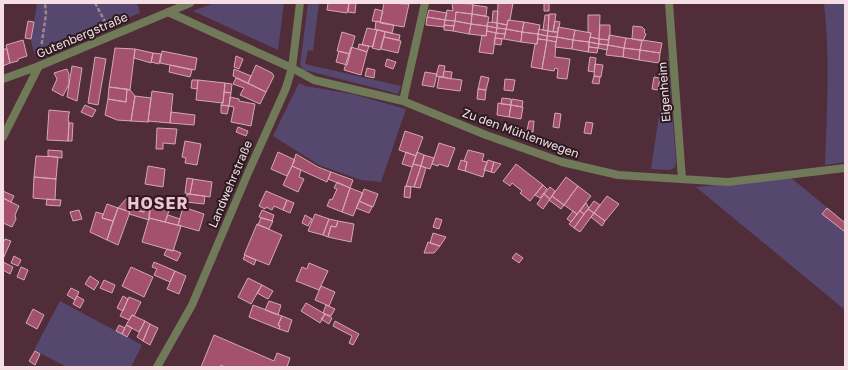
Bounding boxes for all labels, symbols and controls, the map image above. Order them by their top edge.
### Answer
street label: Gutenbergstraße [34,9,130,61]
street label: Eigenheim [654,61,674,123]
street label: Zu den Mühlenwegen [461,105,581,161]
street label: Landwehrstraße [205,138,255,230]
district label: HOSER [127,193,189,213]

